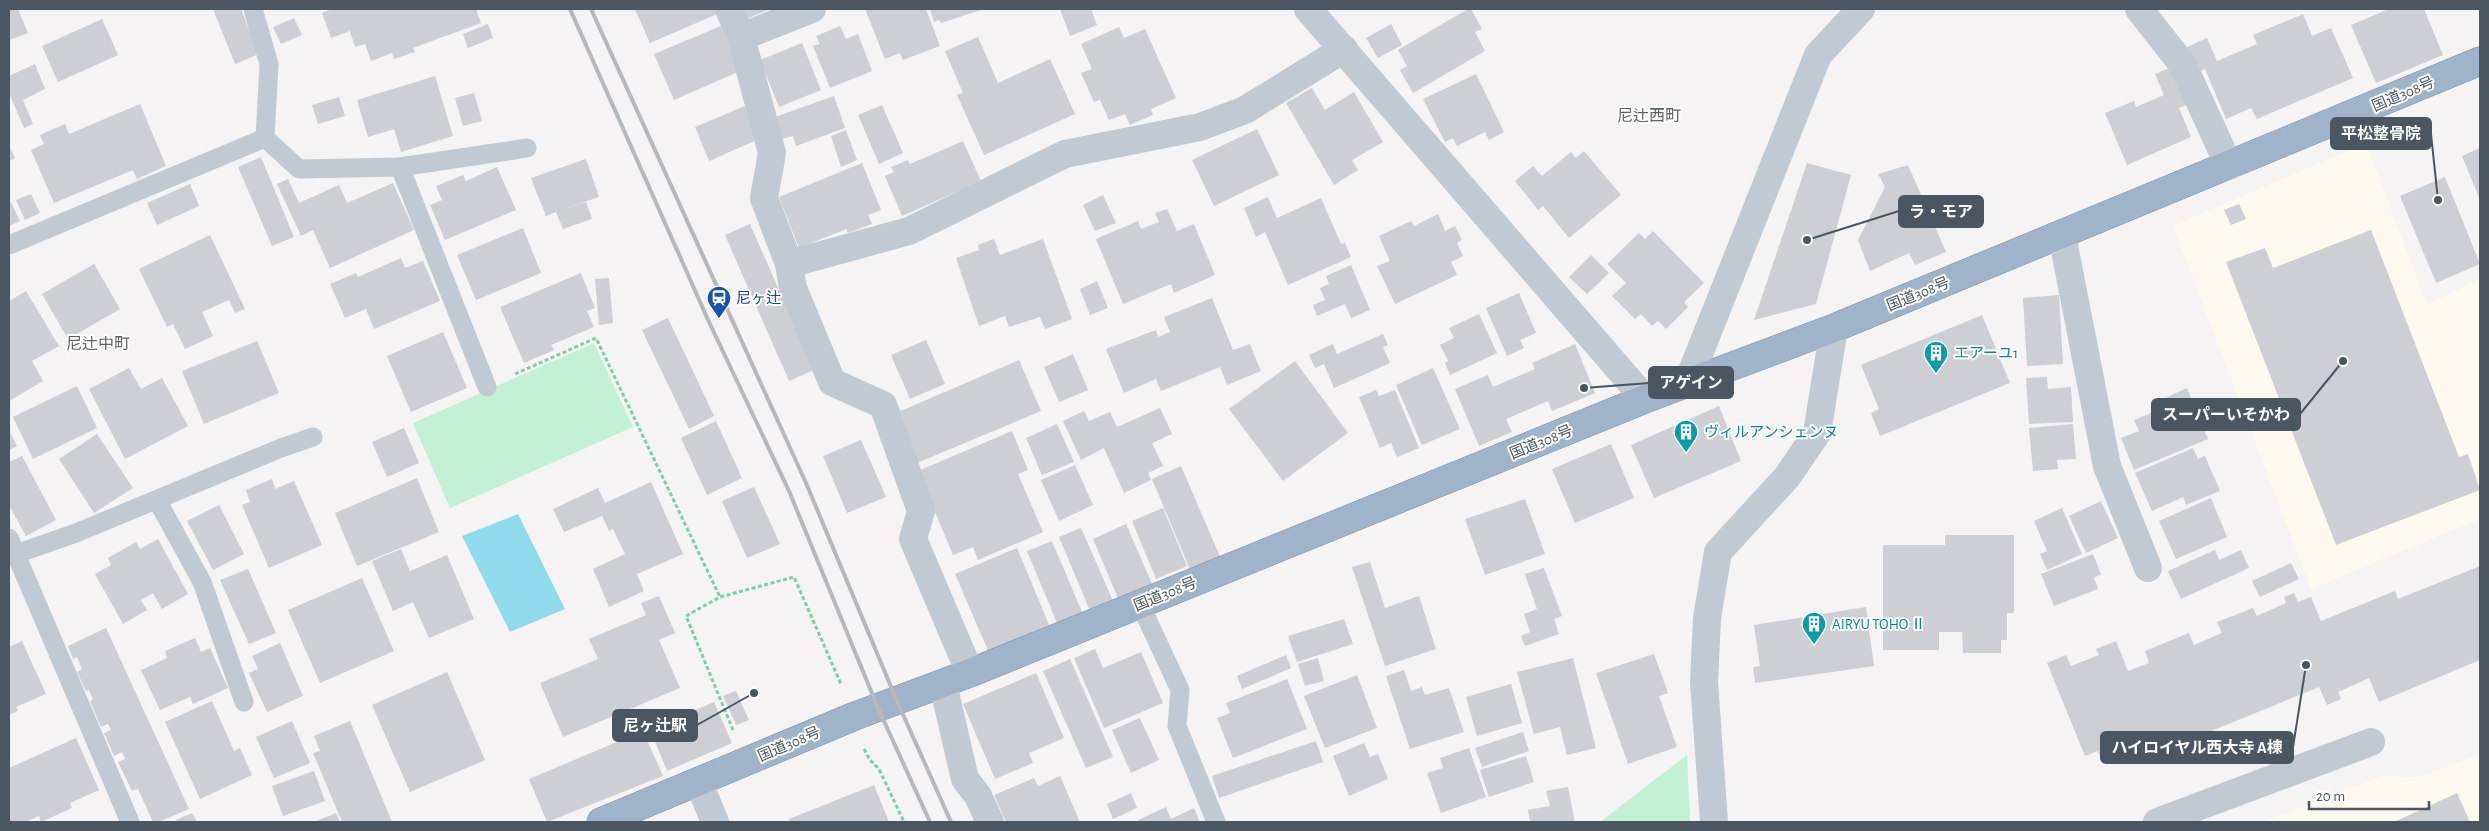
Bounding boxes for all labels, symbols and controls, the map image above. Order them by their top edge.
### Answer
street label: 国道308号 [2369,74,2437,114]
district label: 尼辻西町 [1617,108,1681,124]
callout: 平松整骨院 [2331,118,2431,149]
text: 平松整骨院 [2341,125,2421,142]
callout: ラ・モア [1899,196,1983,227]
text: ラ・モア [1909,204,1973,220]
street label: 国道308号 [1884,274,1952,314]
station icon: 尼ヶ辻 [706,285,732,319]
place label: 尼ヶ辻 [736,290,781,306]
district label: 尼辻中町 [66,336,130,352]
building icon: エアーユ1 [1923,340,1949,374]
place label: エアーユ1 [1954,346,2018,361]
callout: アゲイン [1649,367,1733,398]
text: アゲイン [1659,374,1723,391]
callout: スーパーいそかわ [2152,399,2300,430]
text: スーパーいそかわ [2162,406,2290,423]
building icon: ヴィルアンシェンヌ [1673,419,1699,453]
street label: 国道308号 [1507,422,1575,462]
place label: ヴィルアンシェンヌ [1704,424,1838,440]
street label: 国道308号 [1131,574,1199,614]
building icon: AIRYU TOHO Ⅱ [1801,611,1827,645]
place label: AIRYU TOHO Ⅱ [1832,617,1926,632]
callout: 尼ヶ辻駅 [613,710,697,741]
text: 尼ヶ辻駅 [623,717,687,734]
street label: 国道308号 [755,724,823,764]
callout: ハイロイヤル西大寺 A棟 [2101,732,2293,763]
text: ハイロイヤル西大寺 A棟 [2111,738,2283,756]
scale bar [2309,778,2429,810]
text: 20 m [2316,789,2345,804]

